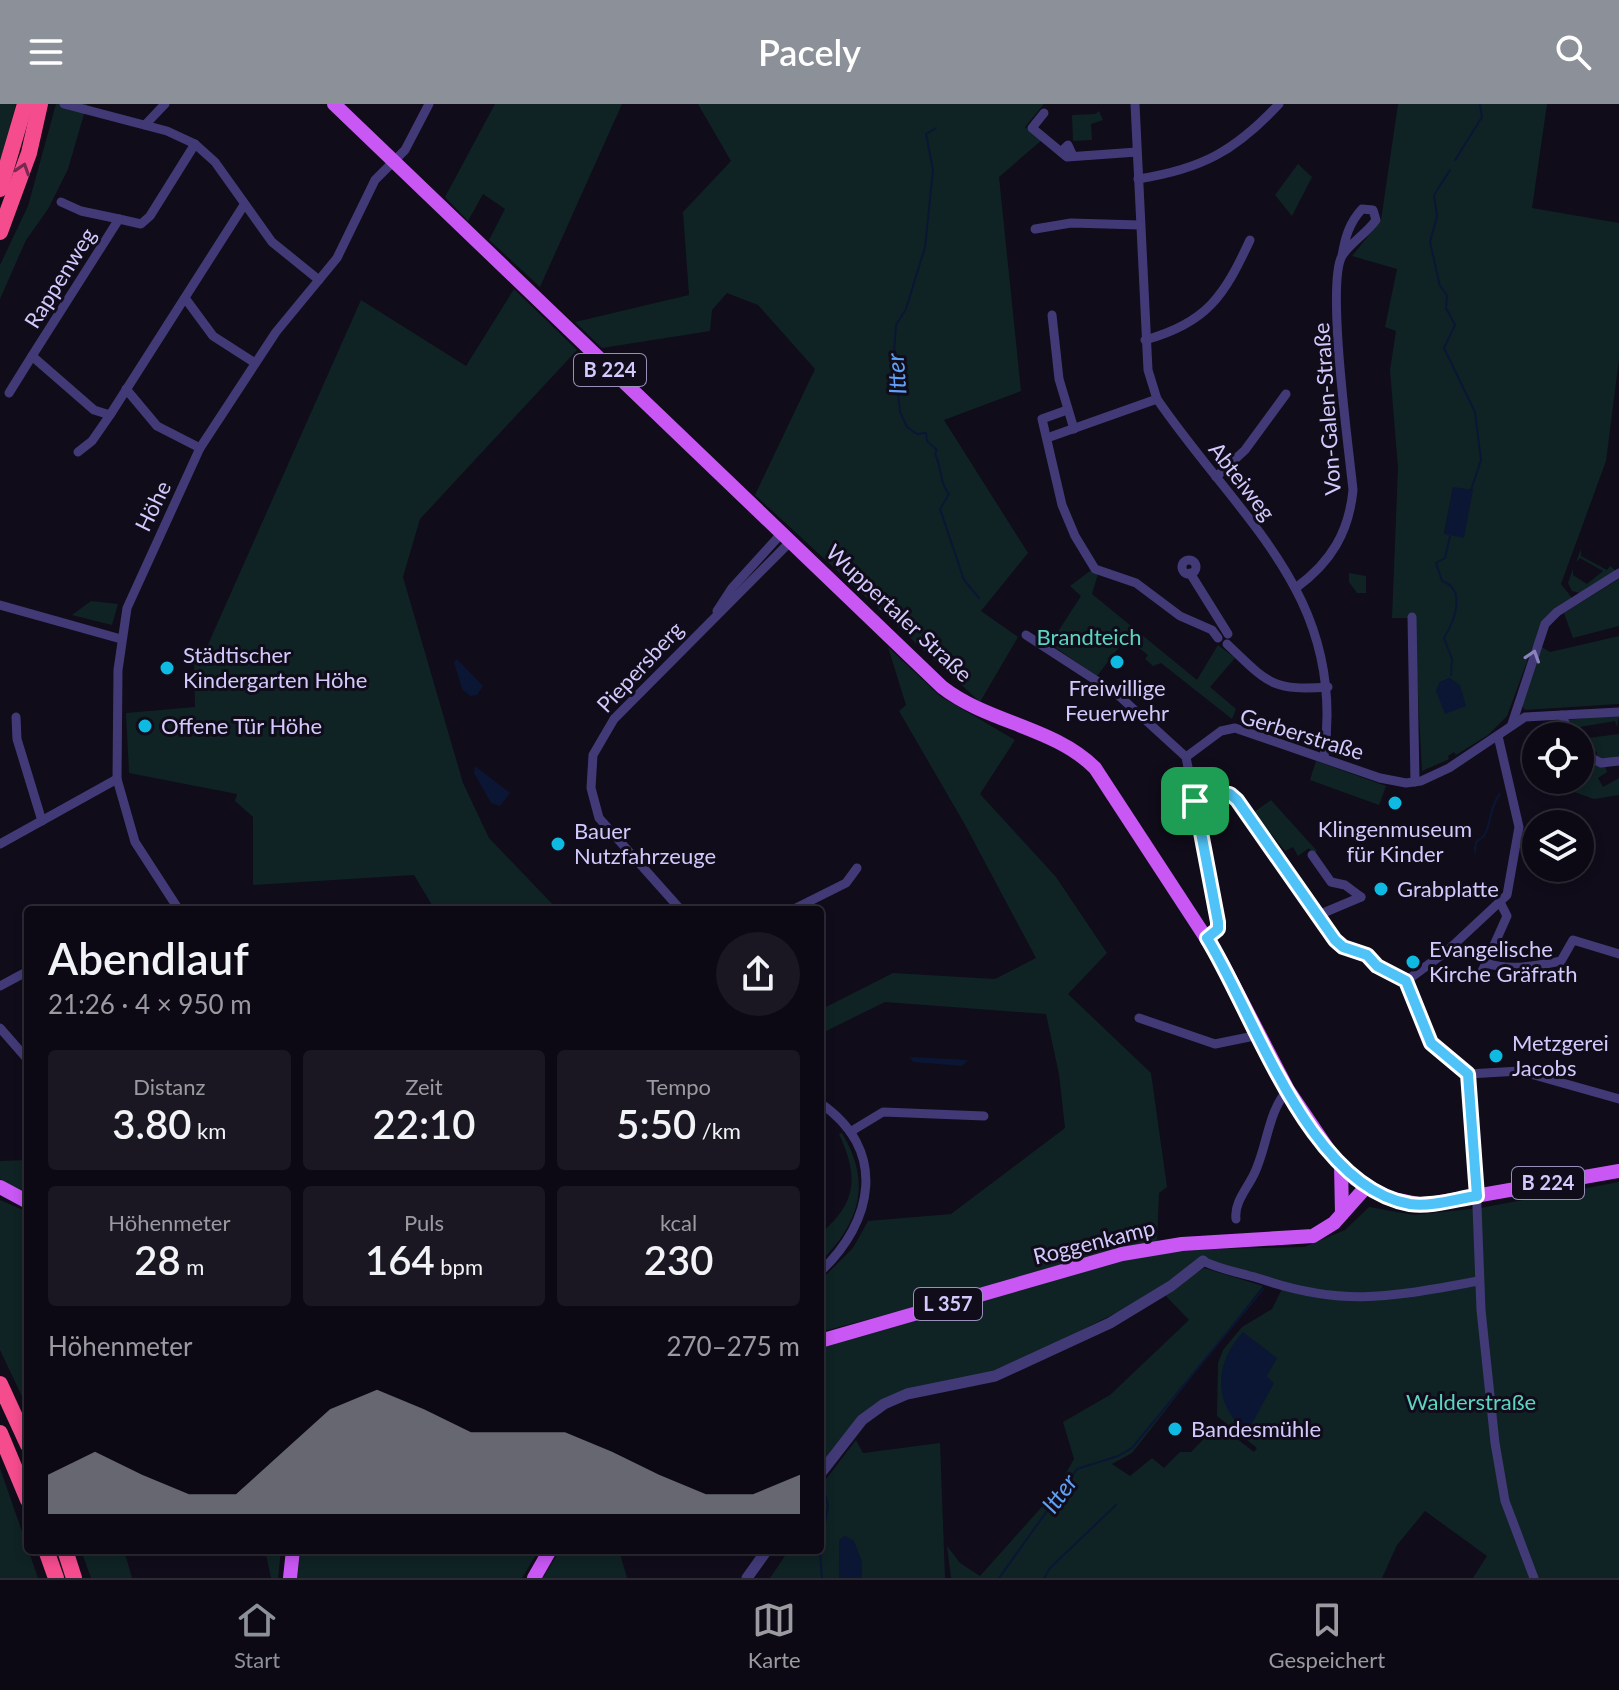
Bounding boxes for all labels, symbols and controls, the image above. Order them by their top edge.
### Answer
icon: menu [24,30,68,74]
text: Pacely [758,30,861,74]
icon: search [1551,30,1595,74]
one-way arrow [14,163,30,177]
street label: Rappenweg [18,223,101,333]
street label: Von-Galen-Straße [1307,322,1346,496]
water label: Itter [880,352,911,396]
road number: B 224 [574,354,646,386]
street label: Abteiweg [1203,436,1281,525]
street label: Höhe [129,476,176,535]
street label: Wuppertaler Straße [821,538,978,687]
street label: Piepersberg [591,616,689,718]
park label: Brandteich [1037,623,1141,650]
place label: Städtischer Kindergarten Höhe [183,641,367,693]
one-way arrow [1524,650,1540,664]
marker: Freiwillige Feuerwehr [1108,653,1126,671]
marker: Städtischer Kindergarten Höhe [158,659,176,677]
place label: Freiwillige Feuerwehr [1065,674,1169,726]
street label: Gerberstraße [1237,702,1367,765]
place label: Offene Tür Höhe [161,712,322,739]
marker: Offene Tür Höhe [136,717,154,735]
map controls [1522,722,1594,882]
button: locate [1522,722,1594,794]
pin [1161,767,1229,835]
icon: arrive [1173,779,1217,823]
marker: Klingenmuseum für Kinder [1386,794,1404,812]
button: layers [1522,810,1594,882]
place label: Klingenmuseum für Kinder [1318,815,1472,867]
place label: Bauer Nutzfahrzeuge [574,817,716,869]
marker: Bauer Nutzfahrzeuge [549,835,567,853]
place label: Grabplatte [1397,875,1499,902]
marker: Grabplatte [1372,880,1390,898]
text: Abendlauf [48,932,249,984]
button: share [716,932,800,1016]
place label: Evangelische Kirche Gräfrath [1429,935,1577,987]
marker: Evangelische Kirche Gräfrath [1404,953,1422,971]
text: 21:26 · 4 × 950 m [48,988,252,1020]
place label: Metzgerei Jacobs [1512,1029,1609,1081]
marker: Metzgerei Jacobs [1487,1047,1505,1065]
text: Distanz [133,1073,206,1100]
text: Zeit [405,1073,443,1100]
text: Tempo [646,1073,711,1100]
text: 3.80 [112,1100,191,1148]
text: 22:10 [373,1100,475,1148]
text: 5:50 [616,1100,696,1148]
text: km [191,1117,226,1144]
text: /km [696,1117,741,1144]
road number: B 224 [1512,1167,1584,1199]
text: Höhenmeter [108,1209,230,1236]
text: Puls [404,1209,444,1236]
text: kcal [660,1209,697,1236]
street label: Roggenkamp [1030,1213,1158,1270]
text: 28 [134,1236,181,1284]
text: 164 [365,1236,435,1284]
text: 230 [644,1236,713,1284]
text: m [181,1253,204,1280]
text: bpm [435,1253,483,1280]
road number: L 357 [914,1288,982,1320]
text: Höhenmeter [48,1330,192,1362]
text: 270–275 m [666,1330,800,1362]
park label: Walderstraße [1406,1388,1536,1415]
place label: Bandesmühle [1191,1415,1321,1442]
marker: Bandesmühle [1166,1420,1184,1438]
water label: Itter [1035,1467,1083,1518]
tab: Start [234,1598,280,1673]
tab: Karte [748,1598,801,1673]
tab: Gespeichert [1268,1598,1385,1673]

